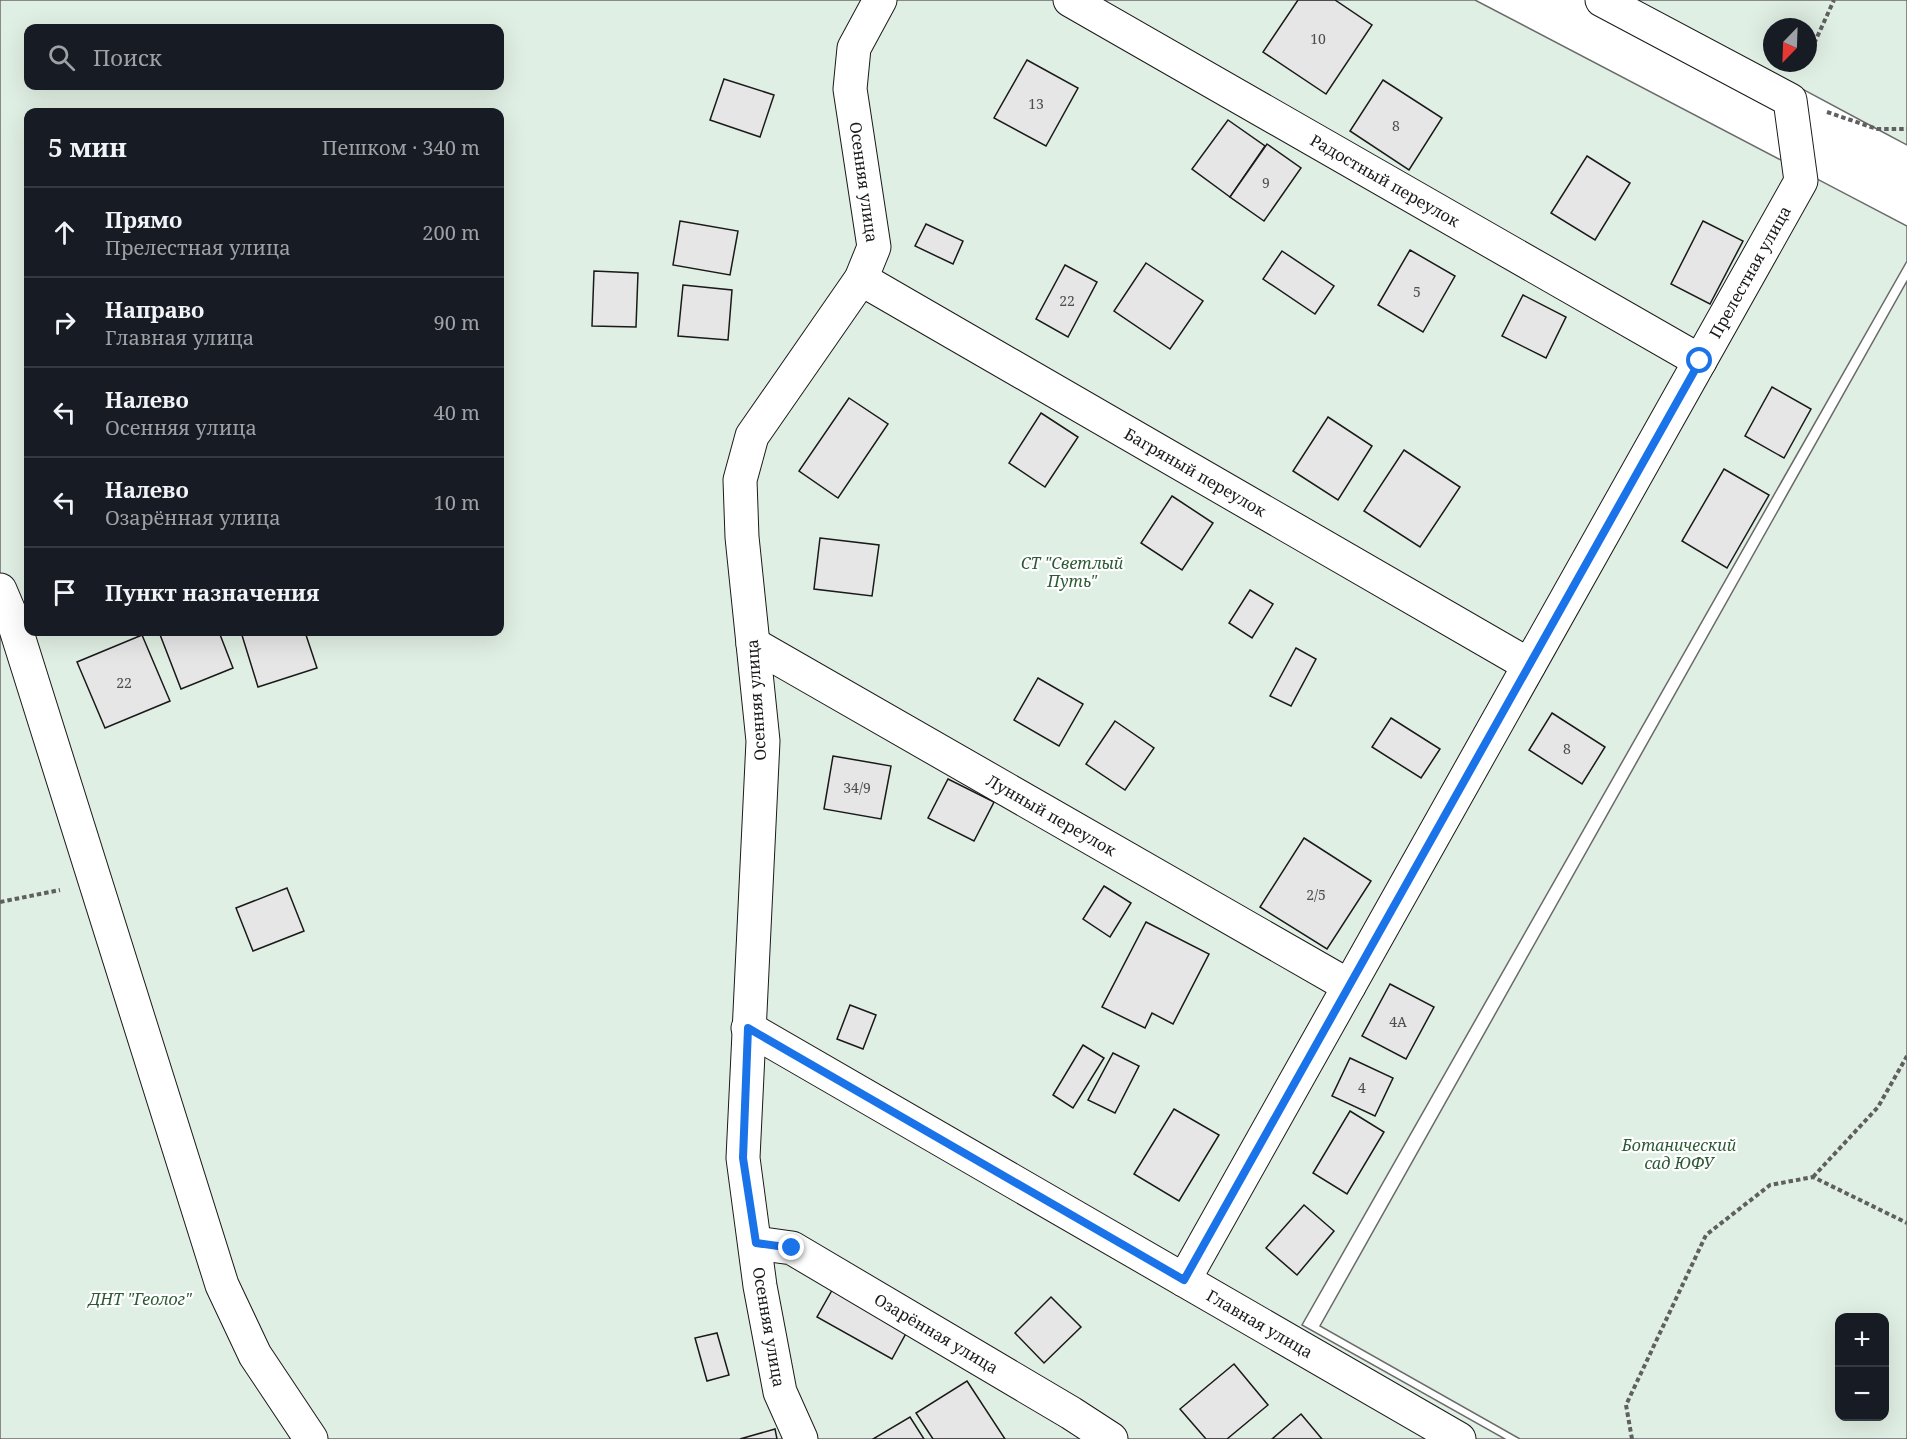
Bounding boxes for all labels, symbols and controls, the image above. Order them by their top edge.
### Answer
north arrow [1763,18,1817,72]
search box [24,24,504,90]
house number: 10 [1310,29,1326,48]
icon: search [45,41,78,74]
text: Поиск [93,42,162,72]
house number: 13 [1028,94,1044,113]
house number: 8 [1392,116,1400,135]
street label: Осенняя улица [845,120,883,244]
text: 5 мин [48,129,127,165]
street label: Радостный переулок [1306,129,1464,232]
text: Пешком · 340 m [322,134,480,161]
house number: 9 [1262,173,1270,192]
street label: Прелестная улица [1704,202,1796,342]
text: Прямо [105,204,182,234]
icon: ahead [48,216,81,249]
text: 200 m [422,219,480,246]
text: Прелестная улица [105,234,291,261]
house number: 5 [1413,282,1421,301]
house number: 22 [1059,291,1075,310]
text: Направо [105,294,204,324]
icon: right [48,306,81,339]
text: 90 m [434,309,480,336]
text: Главная улица [105,324,254,351]
route start [1686,347,1712,373]
text: Налево [105,384,189,414]
icon: left [48,396,81,429]
text: 40 m [434,399,480,426]
text: Осенняя улица [105,414,257,441]
street label: Багряный переулок [1120,422,1271,522]
text: Налево [105,474,189,504]
icon: left [48,486,81,519]
text: 10 m [434,489,480,516]
text: Озарённая улица [105,504,281,531]
park label: СТ "Светлый Путь" [1021,552,1124,592]
icon: arrive [48,576,81,609]
text: Пункт назначения [105,577,319,607]
street label: Осенняя улица [741,639,771,761]
house number: 22 [116,673,132,692]
house number: 8 [1563,739,1571,758]
street label: Лунный переулок [983,769,1121,861]
house number: 34/9 [843,778,871,797]
house number: 2/5 [1306,885,1326,904]
house number: 4А [1389,1012,1407,1031]
house number: 4 [1358,1078,1366,1097]
park label: Ботанический сад ЮФУ [1621,1134,1737,1174]
route end [778,1234,804,1260]
street label: Осенняя улица [748,1265,790,1389]
street label: Главная улица [1202,1284,1317,1363]
park label: ДНТ "Геолог" [87,1288,193,1310]
street label: Озарённая улица [870,1288,1002,1379]
map controls [1835,1313,1889,1421]
button: + [1835,1313,1889,1367]
button: − [1835,1367,1889,1421]

